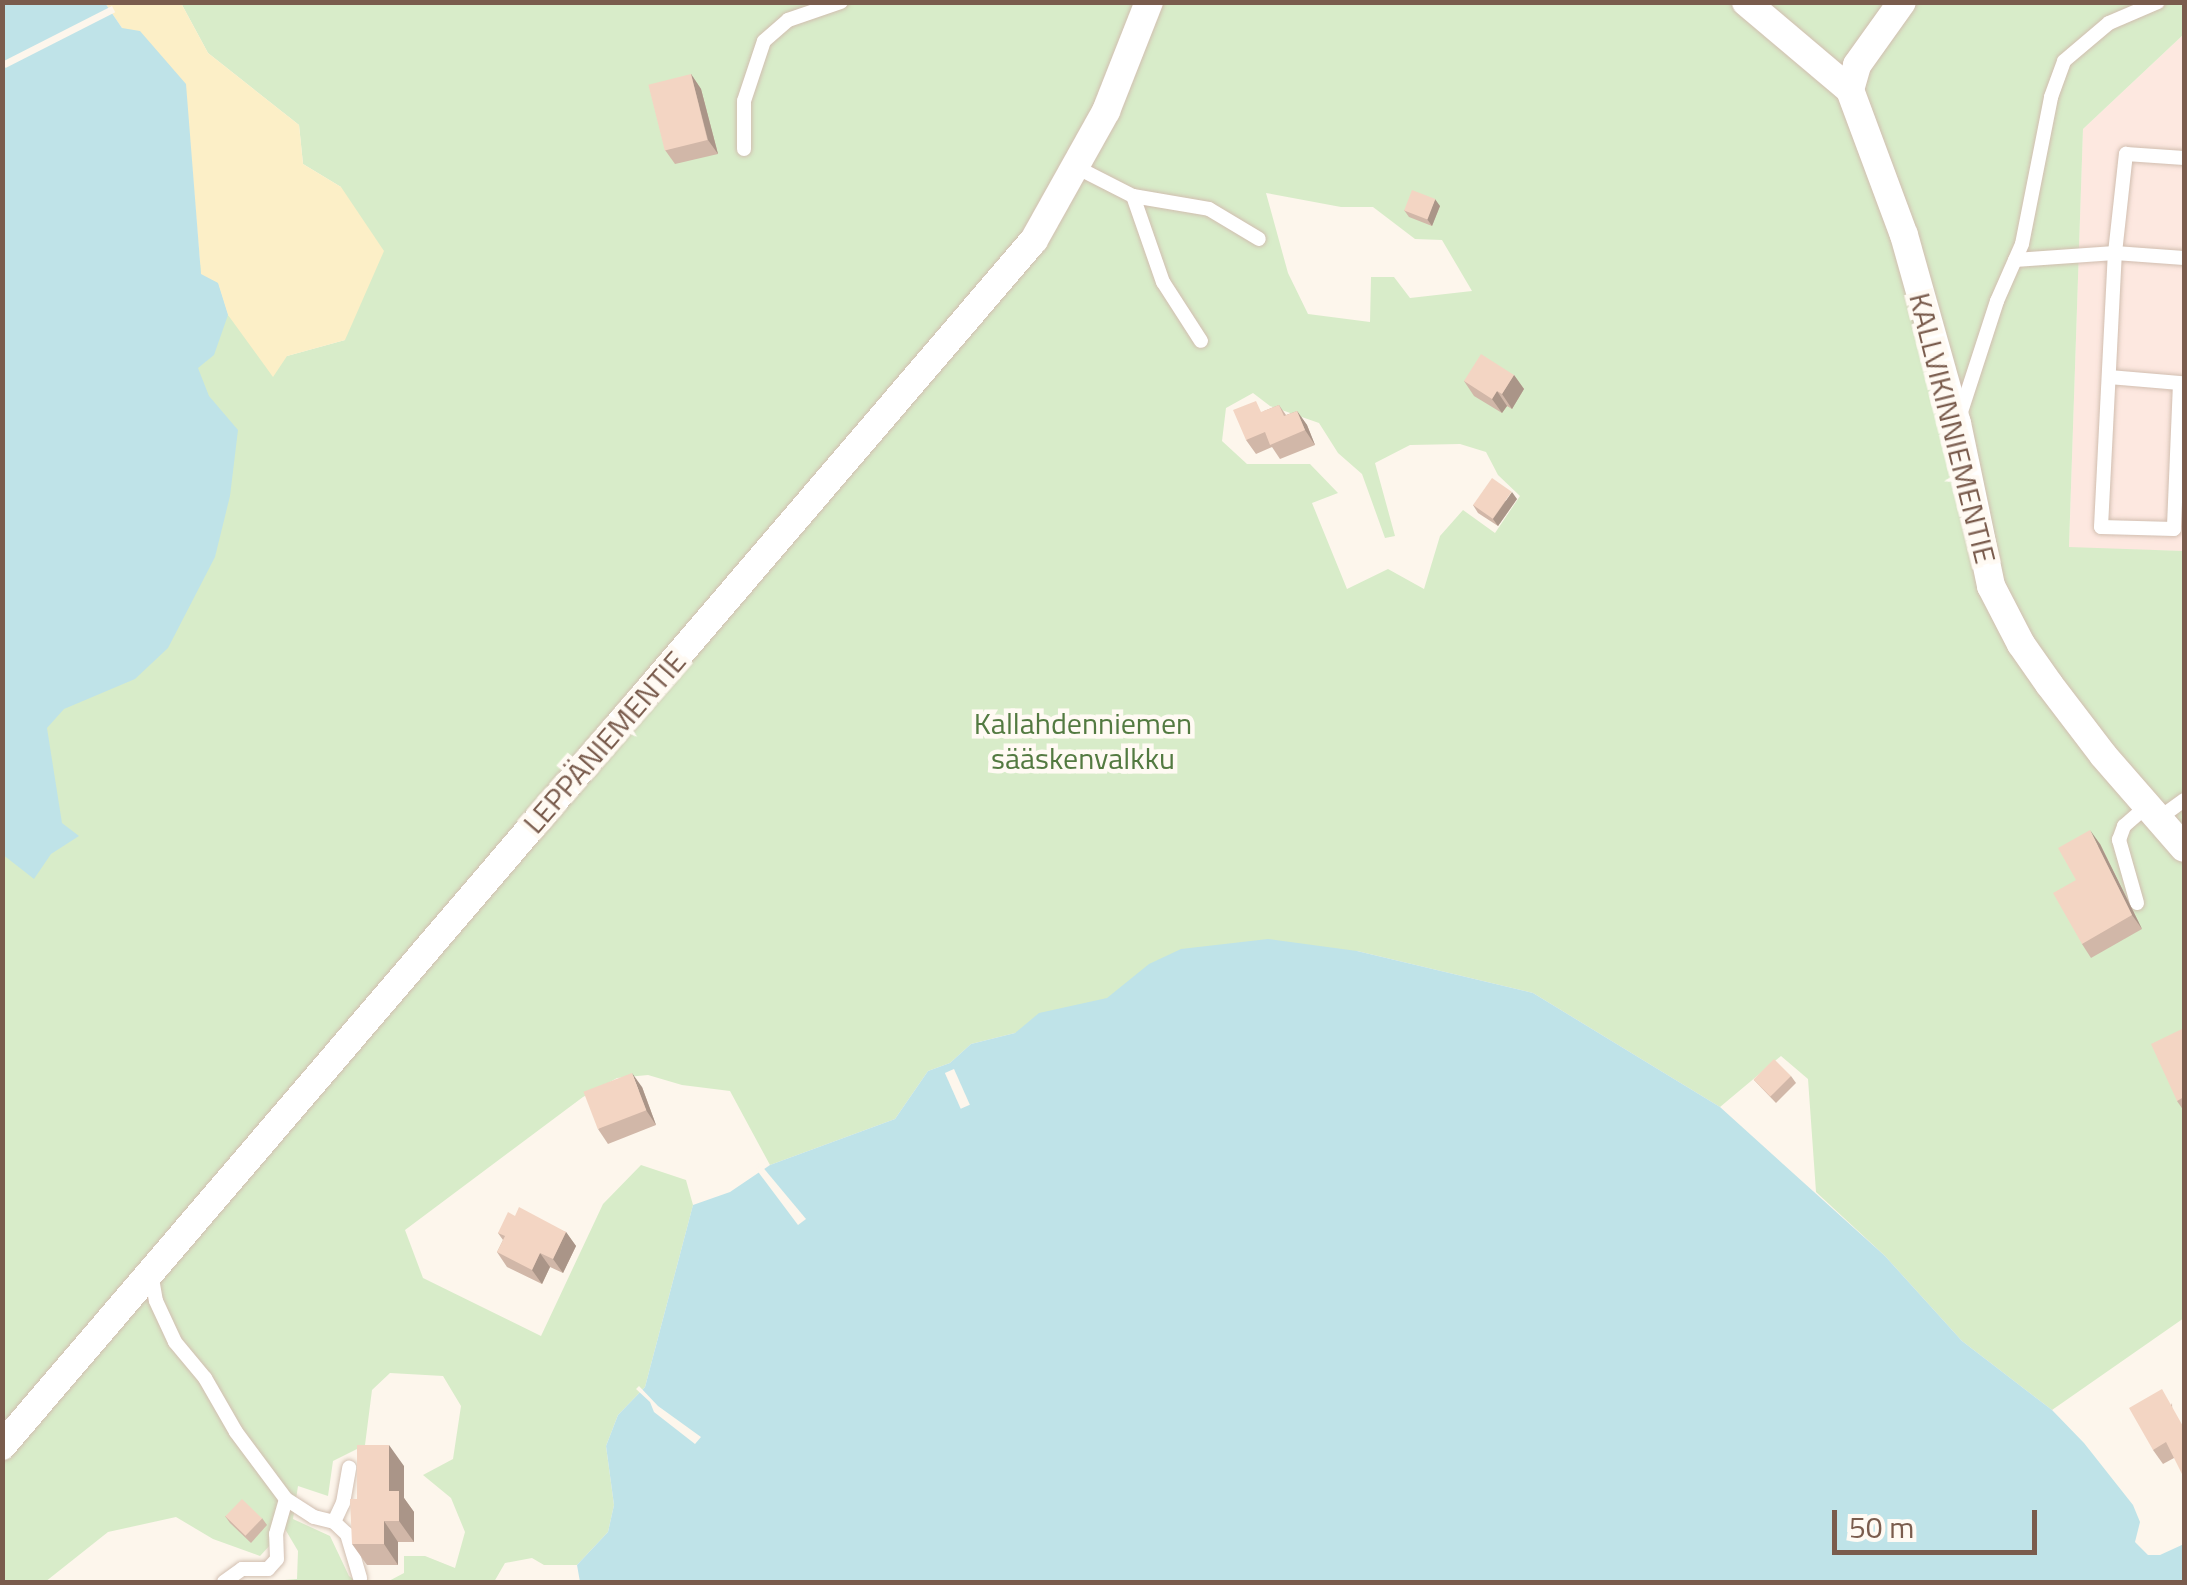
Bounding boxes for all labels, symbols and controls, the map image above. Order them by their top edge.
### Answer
street label: KALLVIKINNIEMENTIE [1902,289,2004,567]
street label: LEPPÄNIEMENTIE [515,644,693,840]
park label: Kallahdenniemen sääskenvalkku [974,705,1192,776]
scale bar [1837,1490,2042,1552]
text: 50 m [1849,1504,1914,1550]

